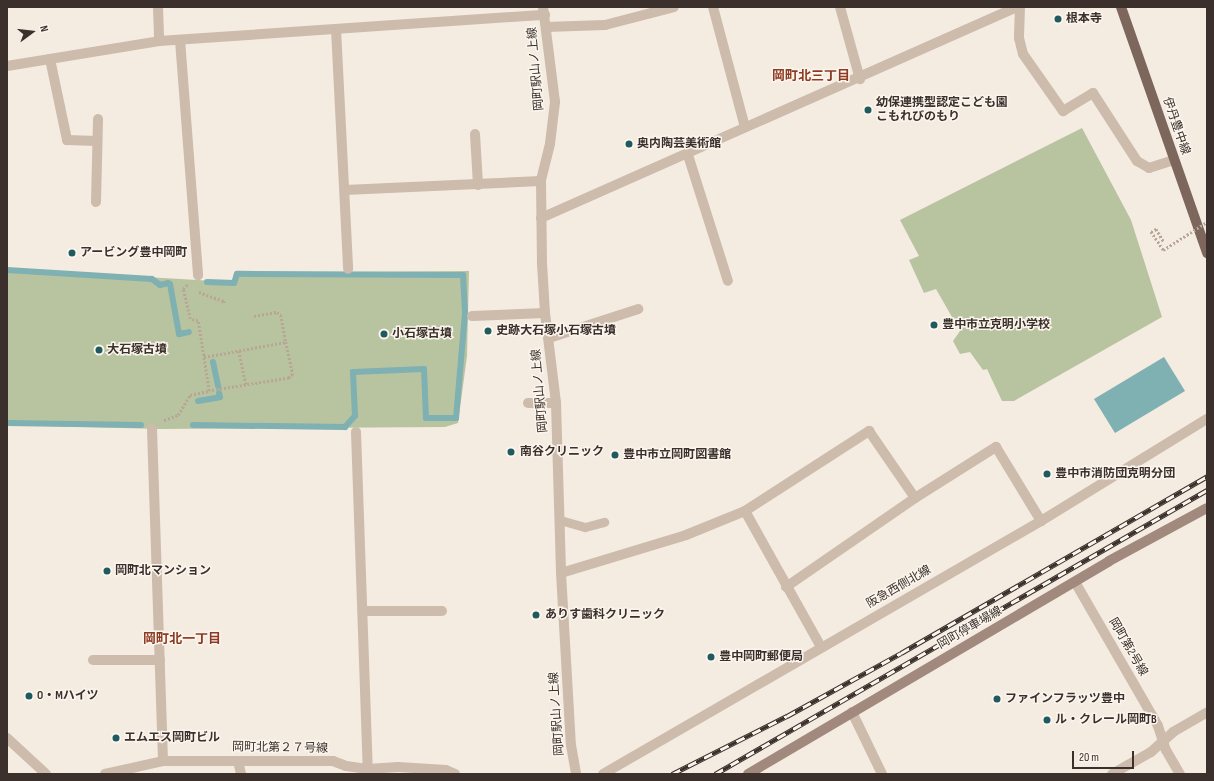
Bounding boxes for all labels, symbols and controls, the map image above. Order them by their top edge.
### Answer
north arrow [12,12,52,52]
place label: 根本寺 [1066,12,1102,26]
marker: 根本寺 [1053,14,1063,24]
text: N [37,24,51,33]
street label: 岡町駅山ノ上線 [525,27,547,111]
district label: 岡町北三丁目 [772,68,850,84]
street label: 伊丹豊中線 [1159,95,1193,157]
place label: 幼保連携型認定こども園 こもれびのもり [876,96,1008,124]
marker: 幼保連携型認定こども園 こもれびのもり [863,105,873,115]
place label: 奥内陶芸美術館 [637,137,721,151]
marker: 奥内陶芸美術館 [624,139,634,149]
place label: アービング豊中岡町 [80,246,187,260]
marker: アービング豊中岡町 [67,248,77,258]
place label: 豊中市立克明小学校 [942,318,1050,332]
marker: 豊中市立克明小学校 [929,320,939,330]
place label: 史跡大石塚小石塚古墳 [496,324,616,338]
marker: 史跡大石塚小石塚古墳 [483,326,493,336]
place label: 小石塚古墳 [392,327,452,341]
marker: 小石塚古墳 [379,329,389,339]
place label: 大石塚古墳 [107,343,167,357]
marker: 大石塚古墳 [94,345,104,355]
street label: 岡町駅山ノ上線 [529,349,551,433]
place label: 南谷クリニック [520,445,604,459]
marker: 南谷クリニック [505,446,517,458]
place label: 豊中市立岡町図書館 [623,448,731,462]
marker: 豊中市立岡町図書館 [610,450,620,460]
place label: 豊中市消防団克明分団 [1055,467,1175,481]
marker: 豊中市消防団克明分団 [1042,469,1052,479]
street label: 阪急西側北線 [864,563,934,611]
place label: 岡町北マンション [115,564,211,578]
marker: 岡町北マンション [102,566,112,576]
street label: 岡町停車場線 [935,604,1005,652]
place label: ありす歯科クリニック [545,608,665,622]
marker: ありす歯科クリニック [530,609,542,621]
street label: 岡町第2号線 [1106,615,1150,679]
district label: 岡町北一丁目 [143,631,221,647]
place label: 豊中岡町郵便局 [719,650,803,664]
marker: 豊中岡町郵便局 [706,652,716,662]
street label: 岡町駅山ノ上線 [547,672,567,756]
place label: O・Mハイツ [37,689,99,703]
marker: O・Mハイツ [24,691,34,701]
place label: ファインフラッツ豊中 [1005,692,1125,706]
marker: ファインフラッツ豊中 [992,694,1002,704]
place label: ル・クレール岡町B [1055,713,1157,727]
marker: ル・クレール岡町B [1042,715,1052,725]
place label: エムエス岡町ビル [124,731,220,745]
marker: エムエス岡町ビル [111,733,121,743]
street label: 岡町北第２７号線 [232,740,328,756]
scale bar [1074,743,1136,769]
text: 20 m [1079,750,1099,765]

